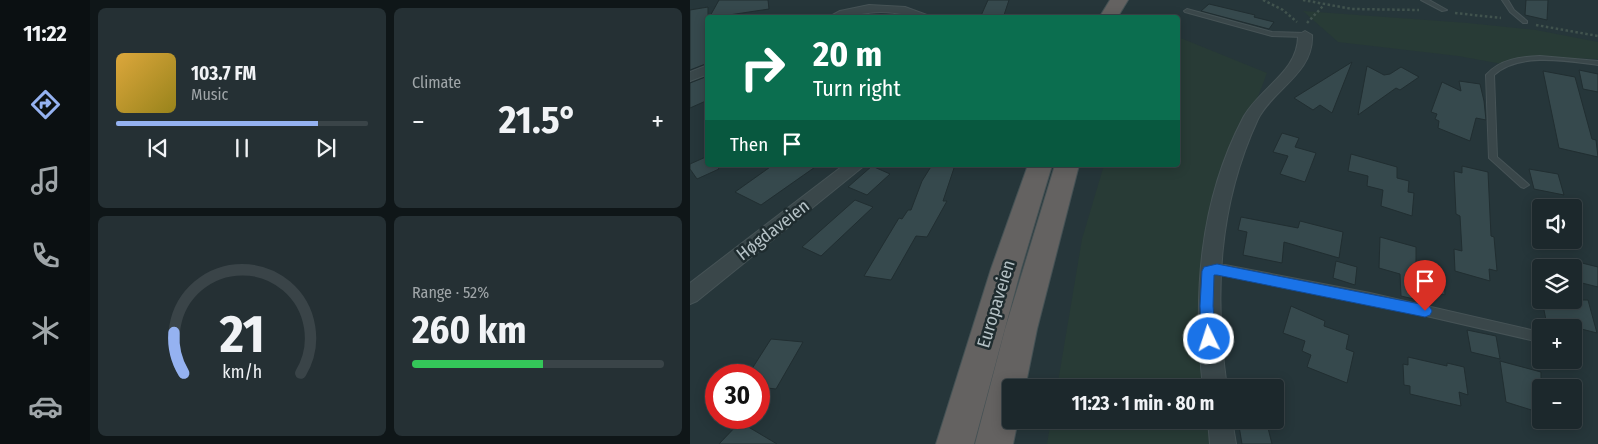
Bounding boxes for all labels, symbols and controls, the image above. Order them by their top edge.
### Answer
text: 11:22 [23,20,67,47]
text: 20 m [813,33,882,75]
icon: right [730,35,795,100]
text: 103.7 FM [191,62,256,85]
text: Climate [412,73,461,92]
text: Turn right [813,75,901,102]
text: Music [191,85,228,104]
icon: directions [28,87,63,122]
text: 21.5° [499,97,577,143]
text: − [412,105,425,138]
text: + [651,105,664,138]
icon: arrive [778,130,806,158]
text: Then [730,133,768,156]
icon: previous [144,134,172,162]
icon: pause [228,134,256,162]
icon: next [312,134,340,162]
icon: music [28,163,63,198]
street label: Høgdaveien [732,195,814,265]
map controls [1532,199,1582,429]
button: sound [1532,199,1582,249]
icon: phone [28,238,63,273]
street label: Europaveien [972,257,1020,351]
button: layers [1532,259,1582,309]
pin [1404,260,1446,311]
icon: arrive [1411,267,1439,295]
text: Range · 52% [412,283,489,302]
text: 21 [218,303,265,366]
text: 260 km [412,307,526,353]
position arrow [1182,312,1234,364]
icon: climate [28,313,63,348]
button: + [1532,319,1582,369]
text: km/h [222,361,262,383]
speed limit sign: 30 [705,364,770,429]
button: − [1532,379,1582,429]
icon: car [28,389,63,424]
text: 11:23 · 1 min · 80 m [1072,392,1214,415]

